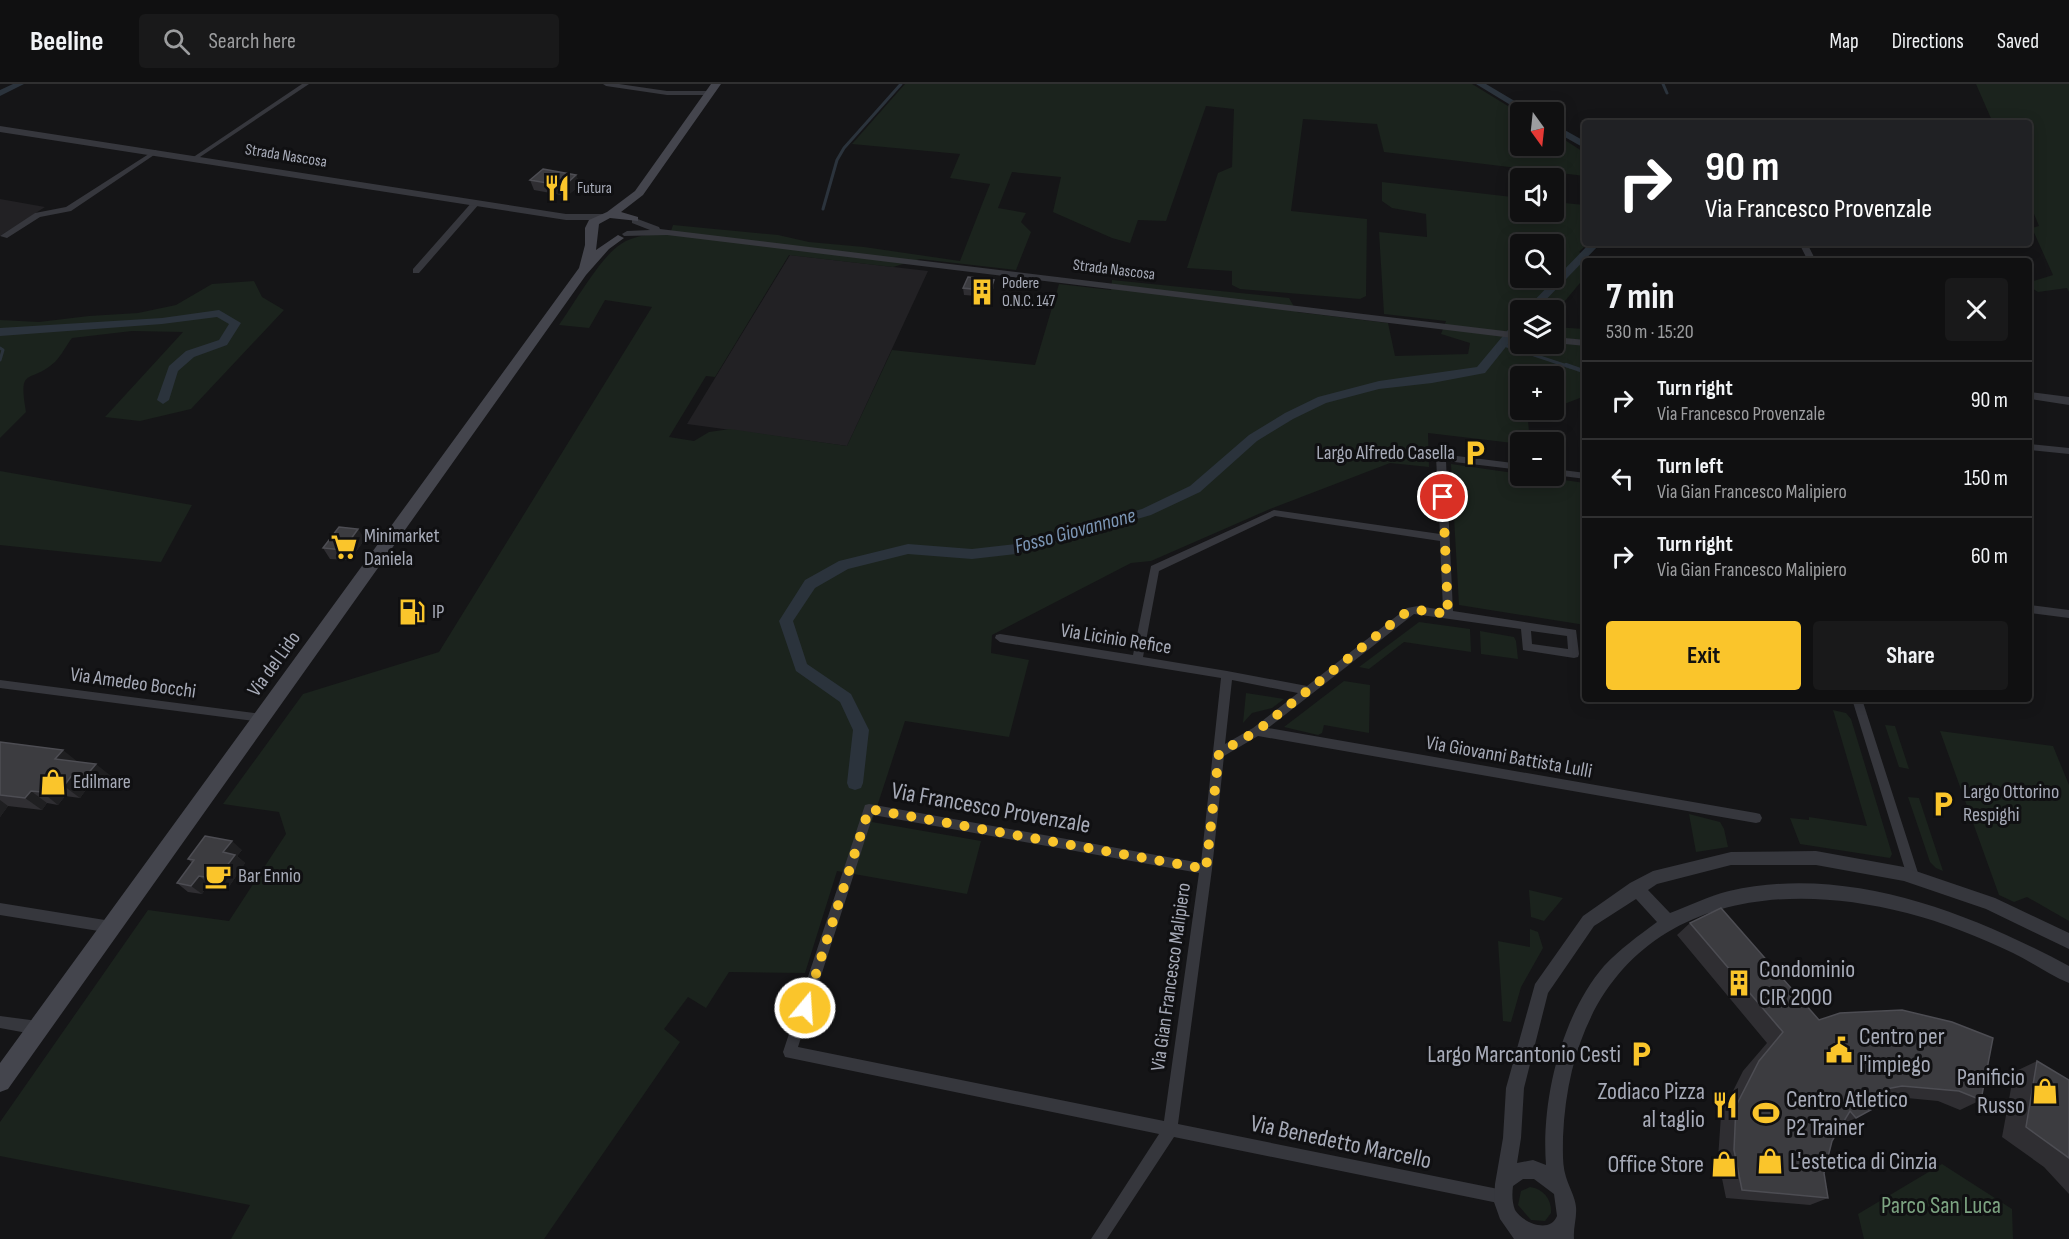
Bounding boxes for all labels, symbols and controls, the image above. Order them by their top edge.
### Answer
search box [139,14,559,68]
text: Beeline [30,25,103,58]
icon: search [160,25,193,58]
text: Search here [208,28,296,55]
text: Map [1829,29,1859,54]
text: Directions [1892,29,1964,54]
text: Saved [1997,29,2039,54]
north arrow [1510,102,1564,156]
map controls [1510,102,1564,486]
street label: Strada Nascosa [244,140,328,172]
text: 90 m [1705,142,1779,193]
icon: right [1606,144,1684,222]
button: sound [1510,168,1564,222]
restaurant icon: Futura [542,173,572,203]
place label: Futura [577,179,612,198]
text: Via Francesco Provenzale [1705,193,1932,225]
button: search [1510,234,1564,288]
street label: Strada Nascosa [1072,256,1156,284]
place label: Podere O.N.C. 147 [1002,274,1056,311]
text: 7 min [1606,276,1675,319]
building icon: Podere O.N.C. 147 [967,277,997,307]
button: close [1945,278,2008,341]
button: layers [1510,300,1564,354]
text: 530 m · 15:20 [1606,320,1694,344]
button: + [1510,366,1564,420]
text: Turn right [1657,375,1733,402]
icon: right [1606,384,1639,417]
text: 90 m [1971,387,2008,414]
text: Via Francesco Provenzale [1657,402,1825,426]
button: − [1510,432,1564,486]
parking icon: Largo Alfredo Casella [1460,438,1490,468]
place label: Largo Alfredo Casella [1316,441,1455,465]
text: Turn left [1657,453,1723,480]
icon: left [1606,462,1639,495]
text: 150 m [1964,465,2008,492]
pin [1417,471,1468,522]
icon: arrive [1426,480,1459,513]
text: Via Gian Francesco Malipiero [1657,480,1847,504]
water label: Fosso Giovannone [1012,503,1138,559]
place label: Minimarket Daniela [364,524,440,571]
text: Turn right [1657,531,1733,558]
supermarket icon: Minimarket Daniela [329,532,359,562]
icon: right [1606,540,1639,573]
text: 60 m [1971,543,2008,570]
text: Via Gian Francesco Malipiero [1657,558,1847,582]
fuel station icon: IP [397,597,427,627]
place label: IP [432,600,444,624]
street label: Via Licinio Refice [1059,618,1173,660]
button: Exit [1606,621,1801,690]
button: Share [1813,621,2008,690]
street label: Via del Lido [242,627,306,701]
street label: Via Amedeo Bocchi [69,662,197,704]
street label: Via Giovanni Battista Lulli [1424,731,1594,783]
shop icon: Edilmare [38,767,68,797]
place label: Edilmare [73,770,131,794]
street label: Via Francesco Provenzale [889,776,1093,840]
place label: Largo Ottorino Respighi [1963,780,2059,827]
parking icon: Largo Ottorino Respighi [1928,789,1958,819]
cafe icon: Bar Ennio [203,861,233,891]
place label: Bar Ennio [238,864,301,888]
street label: Via Gian Francesco Malipiero [1146,881,1196,1073]
place label: Condominio CIR 2000 [1759,955,1855,1012]
building icon: Condominio CIR 2000 [1724,968,1754,998]
position arrow [773,976,837,1040]
place label: Centro per l'impiego [1859,1022,1945,1079]
public building icon: Centro per l'impiego [1824,1035,1854,1065]
parking icon: Largo Marcantonio Cesti [1626,1039,1656,1069]
place label: Largo Marcantonio Cesti [1427,1040,1621,1069]
place label: Panificio Russo [1957,1063,2025,1120]
shop icon: Panificio Russo [2030,1076,2060,1106]
place label: Zodiaco Pizza al taglio [1598,1077,1705,1134]
place label: Centro Atletico P2 Trainer [1786,1085,1908,1142]
restaurant icon: Zodiaco Pizza al taglio [1710,1090,1740,1120]
sports icon: Centro Atletico P2 Trainer [1751,1098,1781,1128]
street label: Via Benedetto Marcello [1248,1109,1434,1175]
shop icon: L'estetica di Cinzia [1755,1146,1785,1176]
place label: L'estetica di Cinzia [1790,1147,1937,1176]
shop icon: Office Store [1709,1149,1739,1179]
place label: Office Store [1607,1150,1704,1179]
park label: Parco San Luca [1881,1191,2001,1220]

